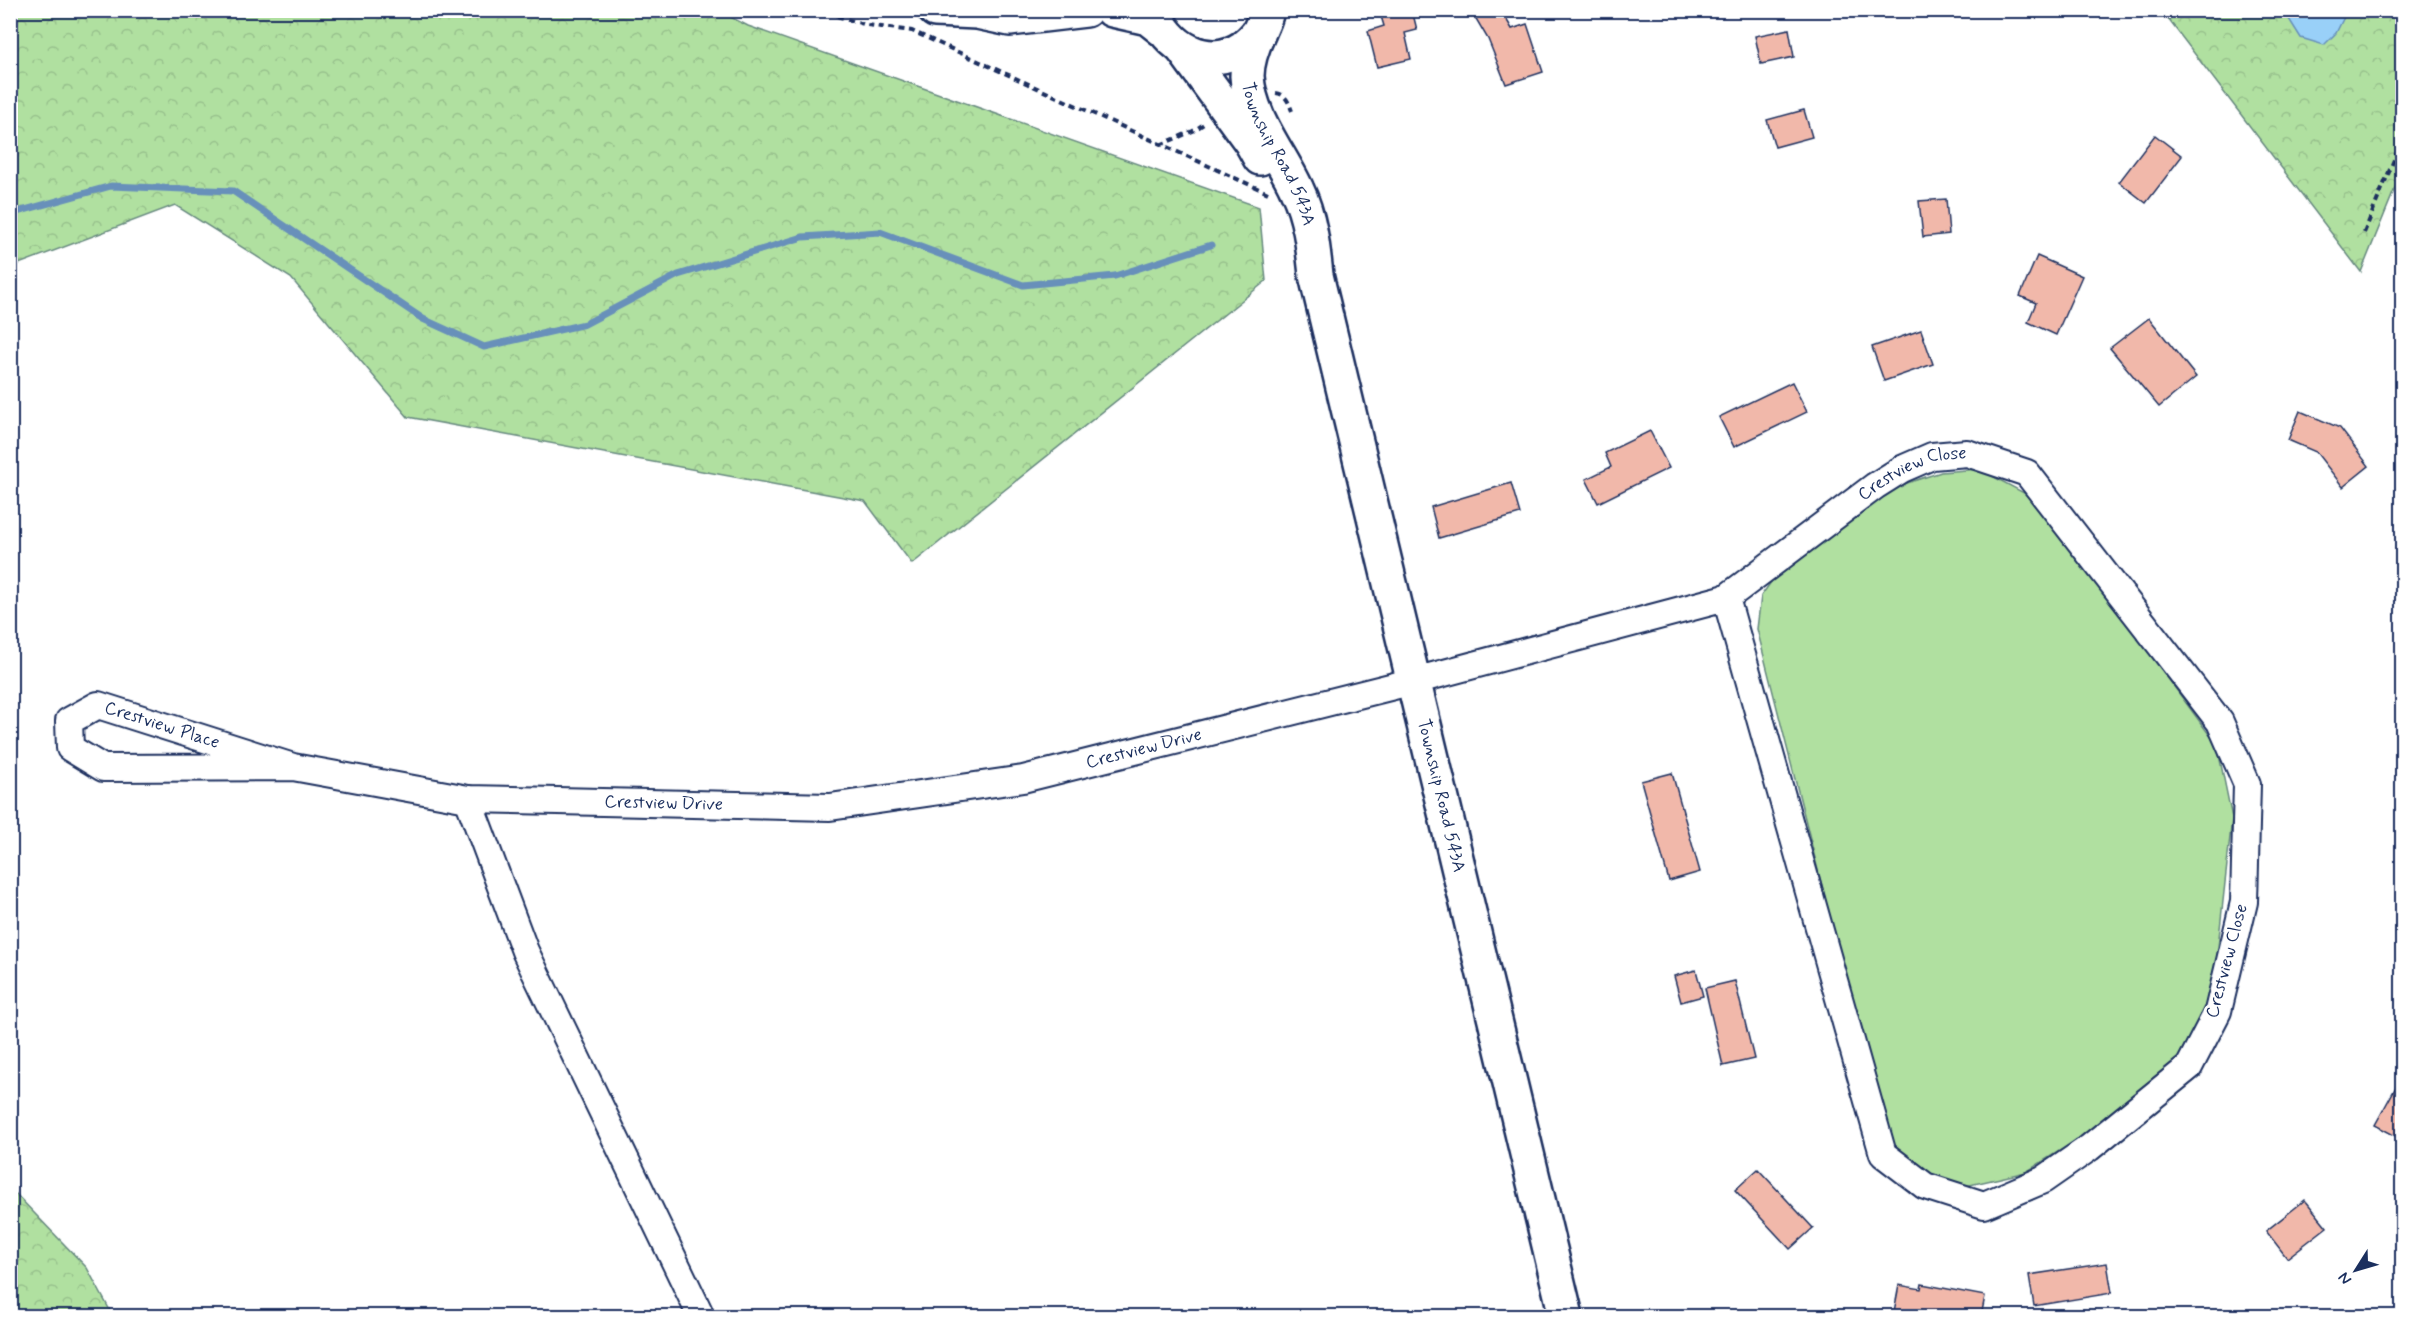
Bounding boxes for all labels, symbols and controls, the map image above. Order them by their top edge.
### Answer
street label: Township Road 543A [1236,80,1321,228]
street label: Crestview Close [1853,441,1967,507]
street label: Crestview Place [102,696,223,755]
street label: Township Road 543A [1411,717,1471,875]
street label: Crestview Drive [1083,723,1204,775]
street label: Crestview Drive [604,790,723,817]
street label: Crestview Close [2200,901,2254,1021]
north arrow [2326,1240,2386,1300]
text: N [2334,1268,2357,1289]

